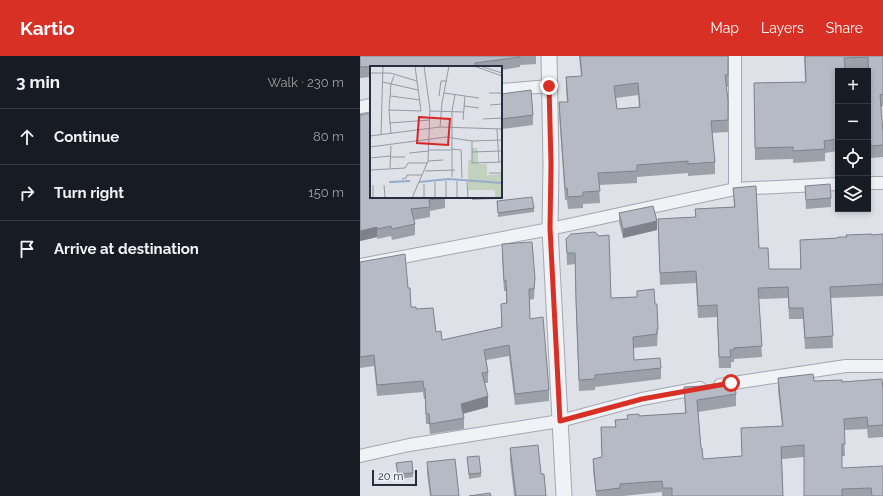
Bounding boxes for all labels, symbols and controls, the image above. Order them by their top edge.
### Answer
text: Kartio [20,17,75,39]
text: Map [711,20,739,36]
text: Layers [761,20,804,36]
text: Share [826,20,863,36]
inset map [370,66,502,198]
map controls [835,68,871,212]
button: + [835,68,871,104]
text: 3 min [16,72,60,92]
text: Walk · 230 m [268,75,344,90]
route end [540,77,558,95]
button: − [835,104,871,140]
icon: ahead [16,126,38,148]
text: Continue [54,128,119,146]
text: 80 m [313,129,344,144]
button: locate [835,140,871,176]
button: layers [835,176,871,212]
icon: right [16,182,38,204]
text: Turn right [54,184,124,202]
text: 150 m [308,185,344,200]
icon: arrive [16,238,38,260]
text: Arrive at destination [54,240,199,258]
route start [722,374,740,392]
scale bar [372,468,417,487]
text: 20 m [378,470,403,483]

